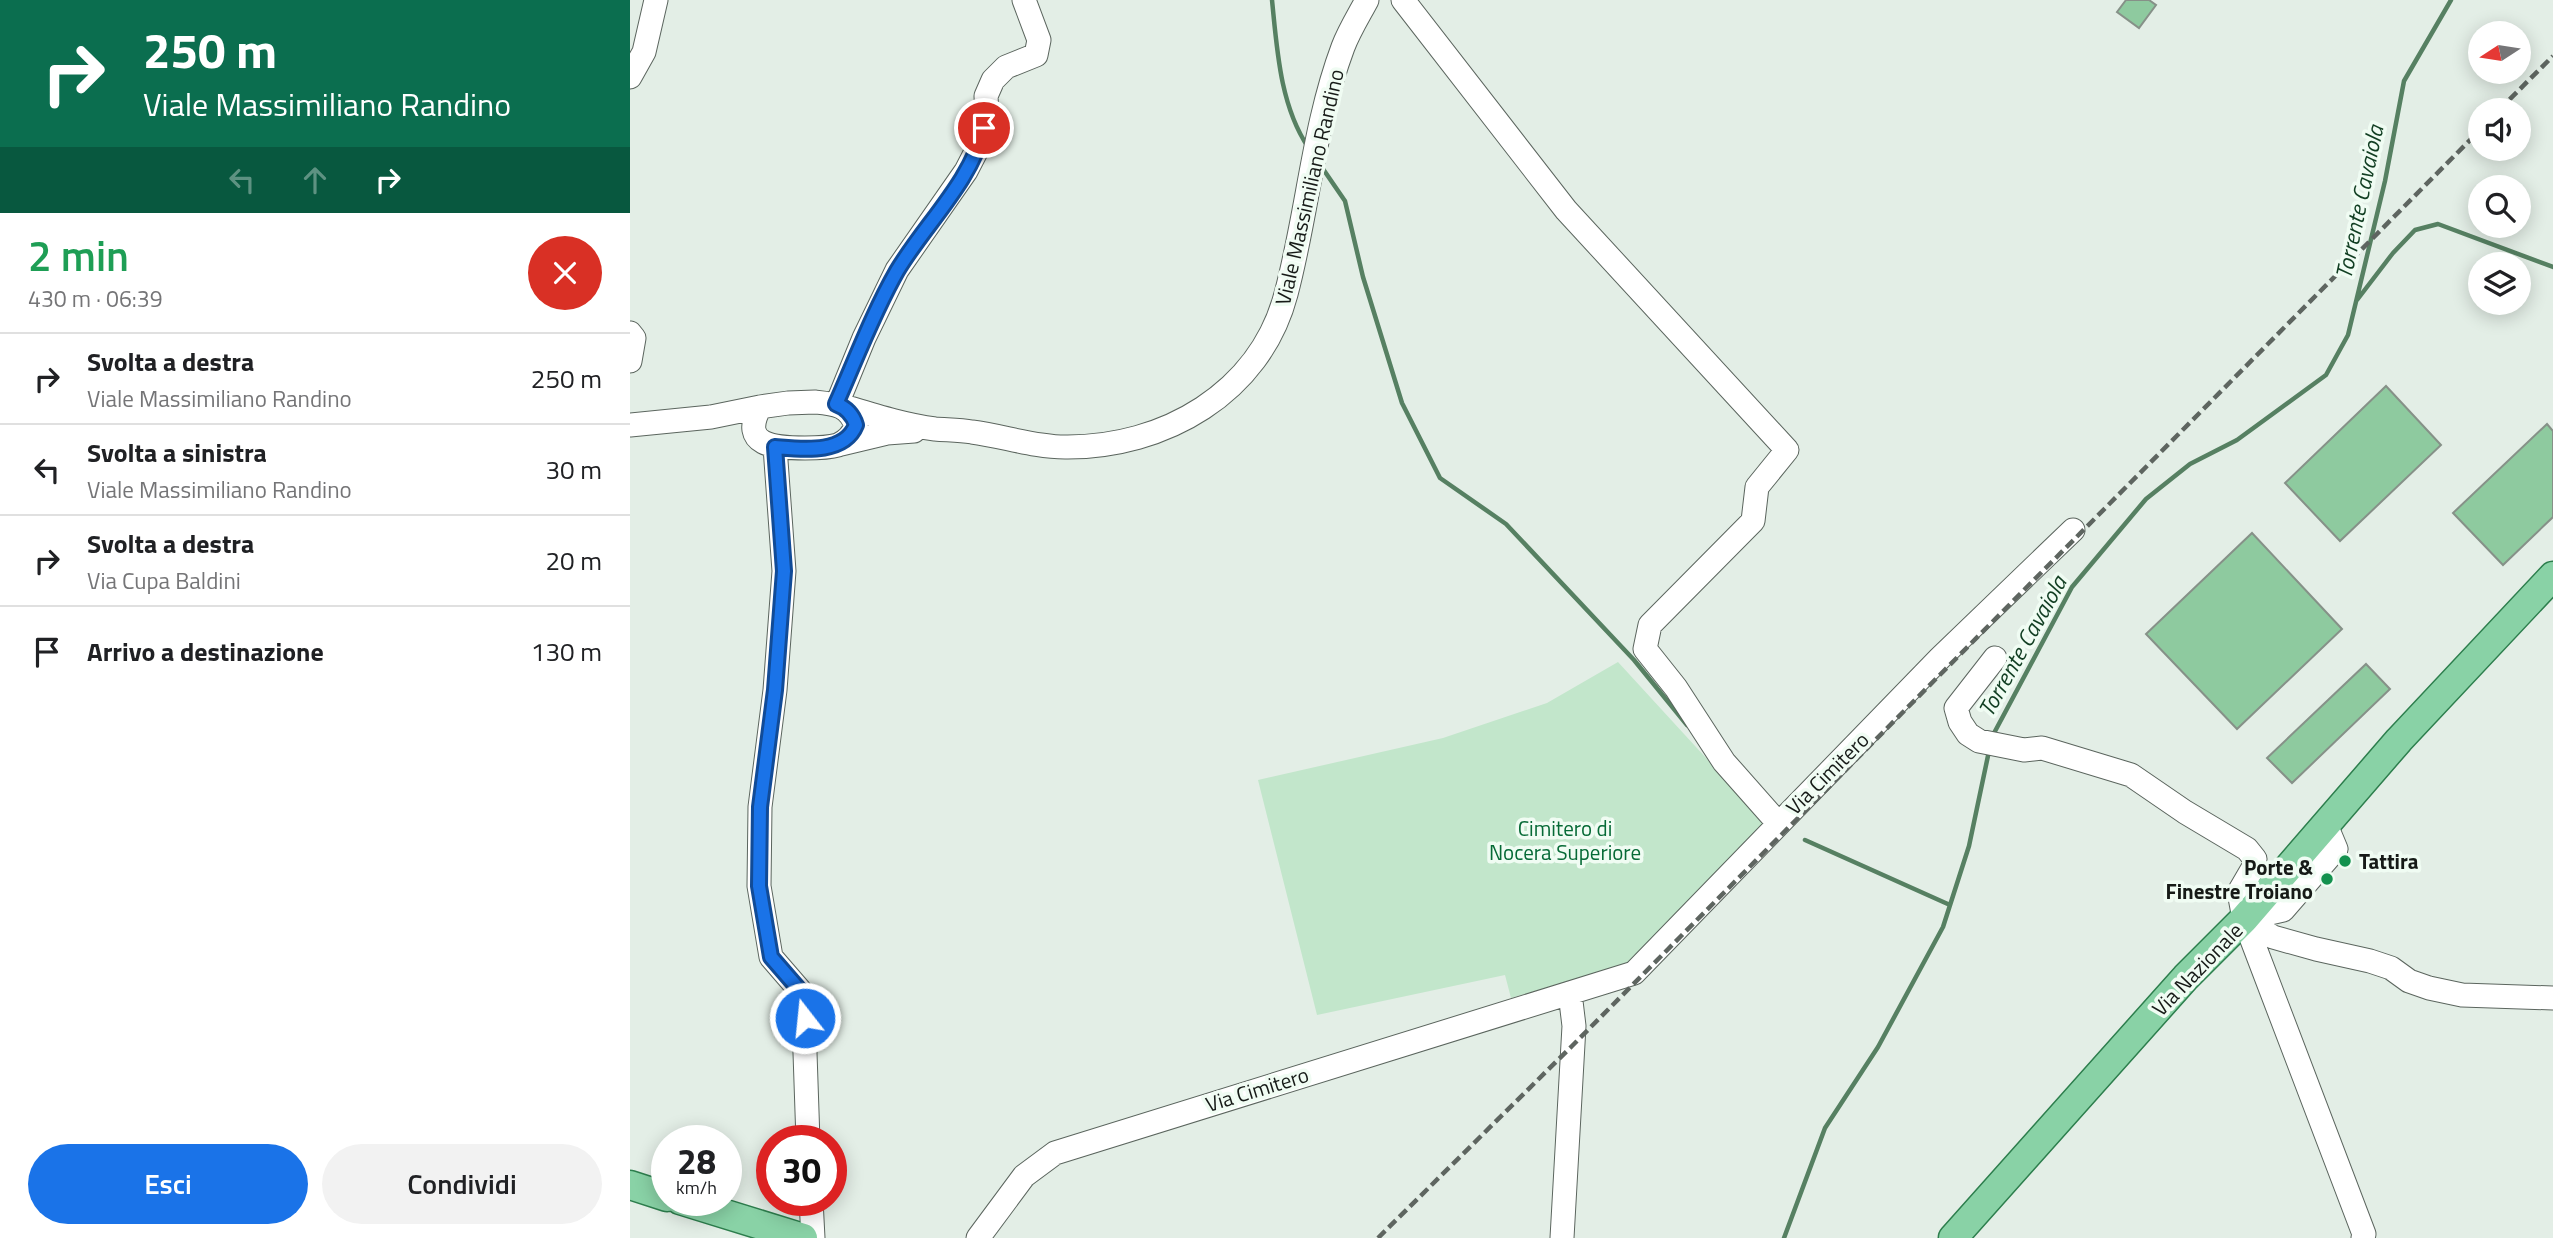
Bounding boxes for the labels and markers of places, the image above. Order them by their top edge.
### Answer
pin [954,98,1014,158]
place label: Tattira [2359,845,2419,877]
place label: Porte & Finestre Troiano [2166,851,2313,907]
marker: Tattira [2337,853,2353,869]
marker: Porte & Finestre Troiano [2319,871,2335,887]

